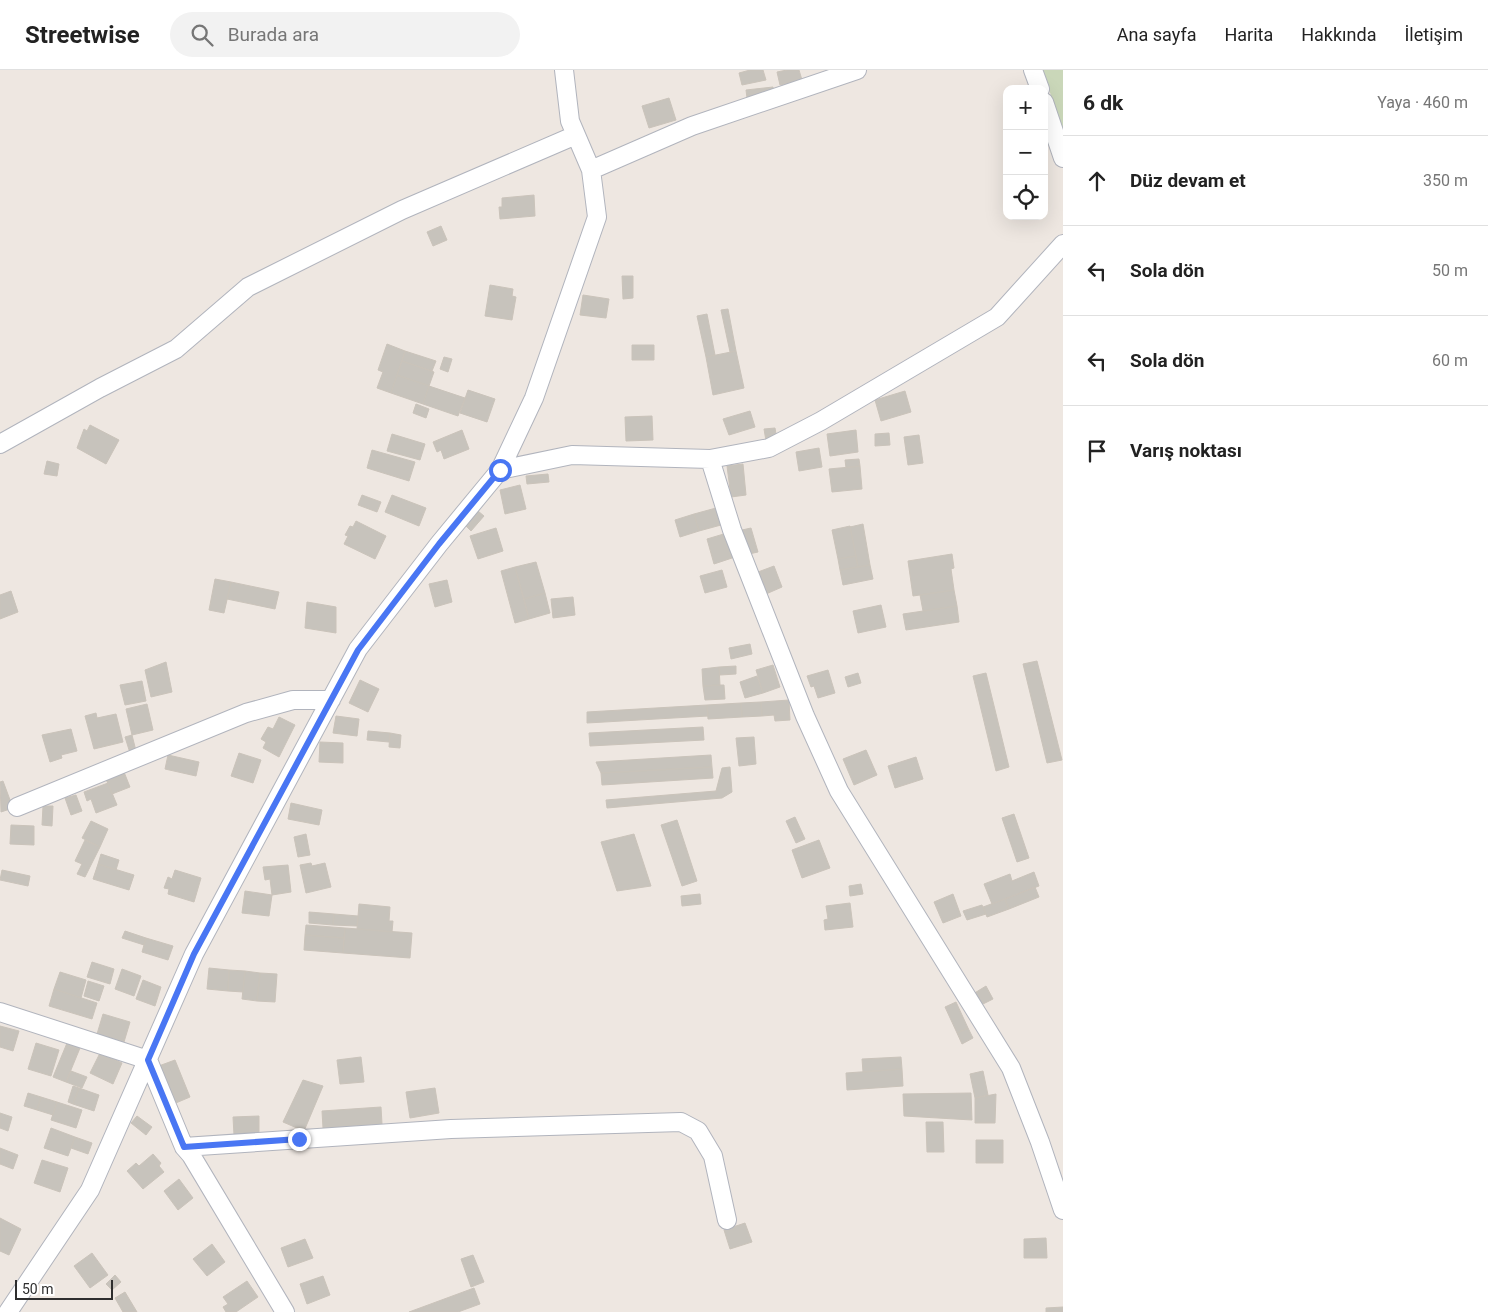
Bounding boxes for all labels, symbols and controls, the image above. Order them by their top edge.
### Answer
search box [170,12,520,57]
text: Streetwise [25,21,140,49]
icon: search [188,21,216,49]
text: Burada ara [228,23,319,46]
text: Ana sayfa [1117,24,1196,45]
text: Harita [1224,24,1273,45]
text: Hakkında [1301,24,1376,45]
text: İletişim [1404,24,1463,45]
map controls [1003,85,1048,220]
button: + [1003,85,1048,130]
text: 6 dk [1083,91,1123,115]
text: Yaya · 460 m [1377,93,1468,112]
button: − [1003,130,1048,175]
icon: ahead [1083,167,1111,195]
text: Düz devam et [1130,169,1246,192]
text: 350 m [1423,171,1468,190]
button: locate [1003,175,1048,220]
icon: left [1083,257,1111,285]
text: Sola dön [1130,259,1204,282]
text: 50 m [1432,261,1468,280]
icon: left [1083,347,1111,375]
text: Sola dön [1130,349,1204,372]
text: 60 m [1432,351,1468,370]
icon: arrive [1083,437,1111,465]
text: Varış noktası [1130,439,1242,462]
route start [489,459,512,482]
route end [288,1128,311,1151]
scale bar [15,1277,112,1300]
text: 50 m [22,1281,54,1297]

